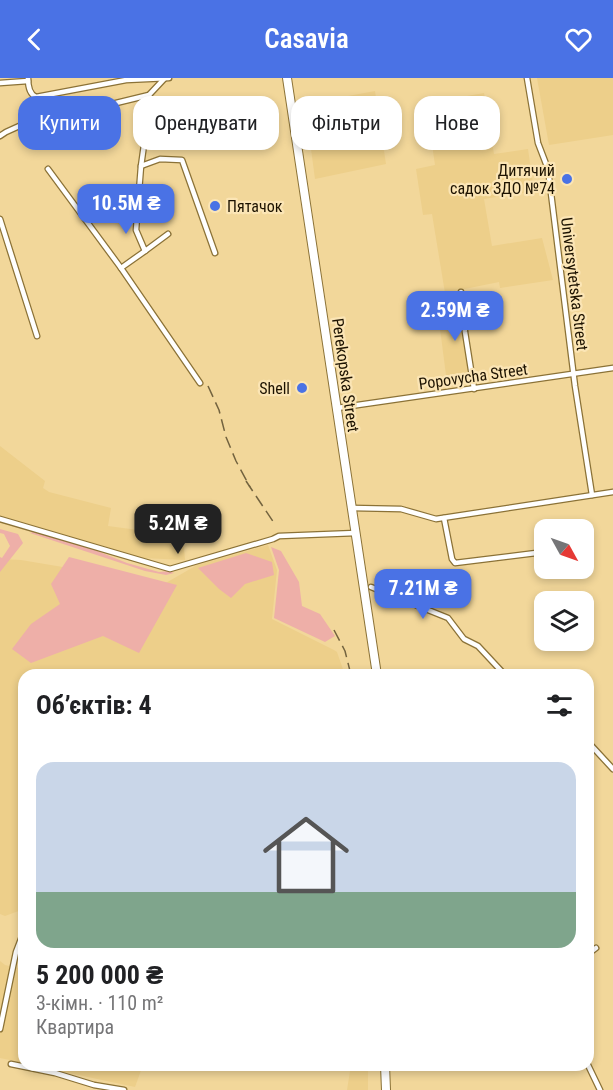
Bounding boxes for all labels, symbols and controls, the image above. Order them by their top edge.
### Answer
icon: back [18,23,51,56]
text: Casavia [264,23,349,55]
icon: heart [562,23,595,56]
chip: Купити [18,96,121,150]
chip: Орендувати [133,96,279,150]
chip: Фільтри [291,96,402,150]
chip: Нове [414,96,500,150]
place label: Дитячий садок ЗДО №74 [450,161,555,198]
marker: Дитячий садок ЗДО №74 [560,172,574,186]
pin: 10.5M ₴ [71,184,181,235]
text: 10.5M ₴ [91,191,161,215]
place label: Пятачок [227,197,283,216]
marker: Пятачок [208,199,222,213]
street label: Universytetska Street [557,217,592,352]
pin: 2.59M ₴ [400,291,510,342]
text: 2.59M ₴ [420,298,490,322]
street label: Perekopska Street [328,317,363,434]
street label: Popovycha Street [417,359,529,394]
place label: Shell [259,379,290,398]
marker: Shell [295,381,309,395]
pin: 5.2M ₴ [129,504,227,555]
text: 5.2M ₴ [148,511,208,535]
north arrow [534,519,594,579]
map controls [534,519,594,651]
pin: 7.21M ₴ [368,569,478,620]
text: 7.21M ₴ [388,576,458,600]
button: layers [534,591,594,651]
icon: filters [543,689,576,722]
text: Об’єктів: 4 [36,690,152,720]
icon: home [252,801,360,909]
text: 5 200 000 ₴ [36,960,163,990]
text: 3-кімн. · 110 m² [36,991,163,1015]
text: Квартира [36,1015,114,1039]

